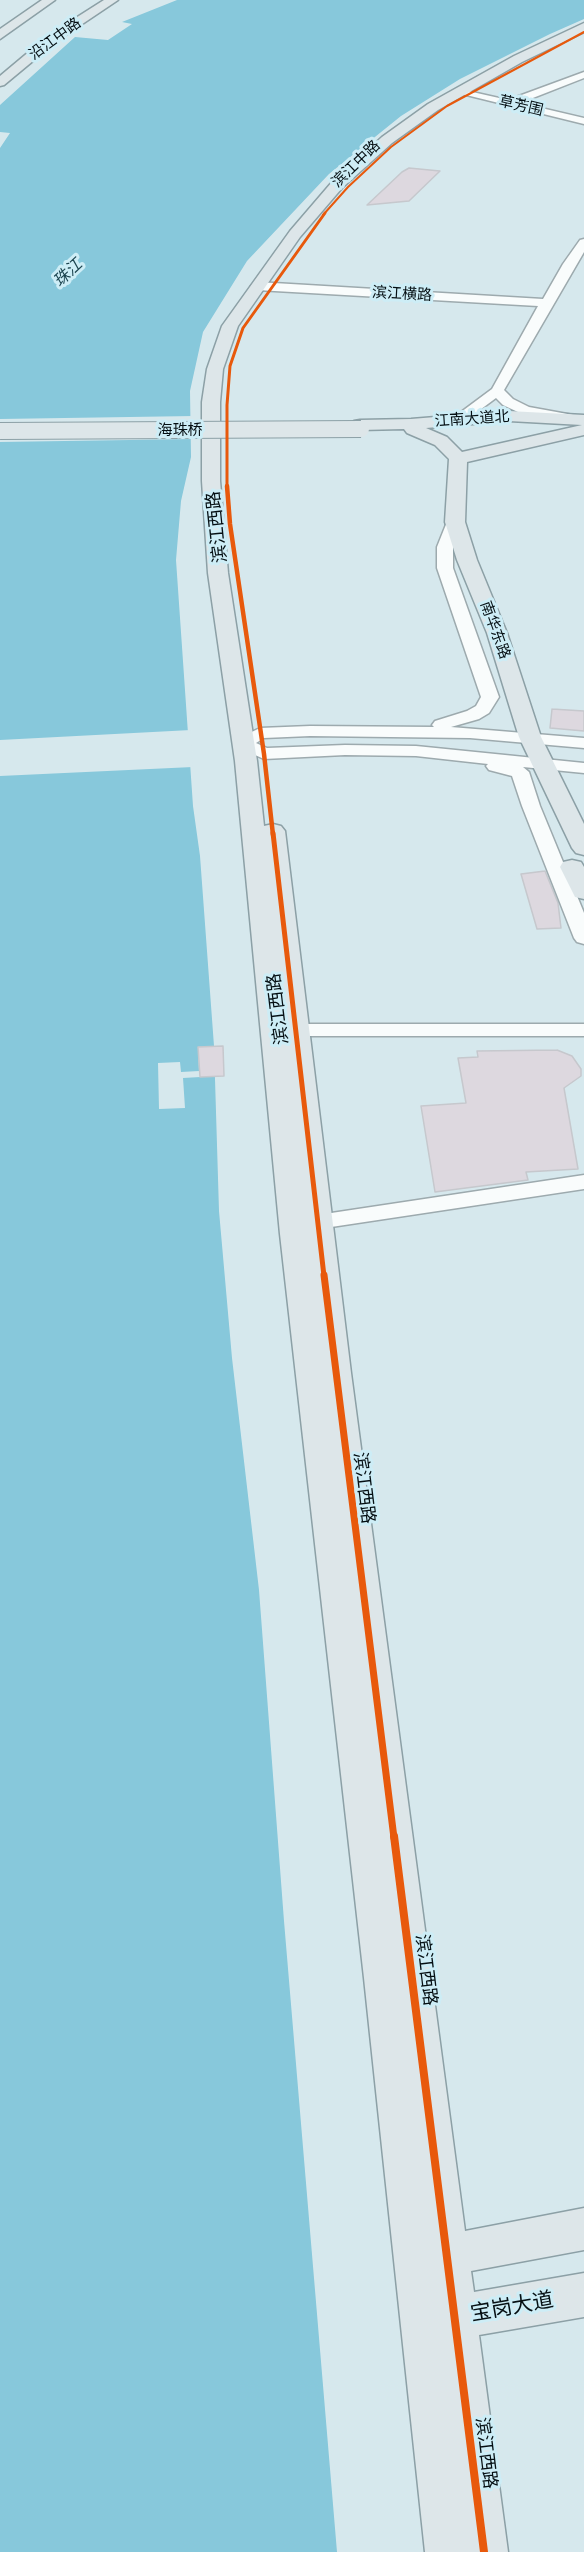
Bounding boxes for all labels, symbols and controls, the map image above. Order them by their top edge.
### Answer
street label: 沿江中路 [25,14,85,64]
street label: 草芳围 [497,92,545,120]
street label: 滨江中路 [328,137,384,191]
water label: 珠江 [50,255,86,291]
street label: 滨江横路 [372,283,432,305]
street label: 江南大道北 [434,407,510,431]
street label: 海珠桥 [158,421,202,439]
street label: 滨江西路 [202,490,232,564]
street label: 南华东路 [476,599,514,661]
street label: 滨江西路 [263,972,293,1046]
street label: 滨江西路 [349,1451,379,1525]
street label: 滨江西路 [411,1933,441,2007]
street label: 宝岗大道 [468,2287,556,2327]
street label: 滨江西路 [471,2416,501,2490]

